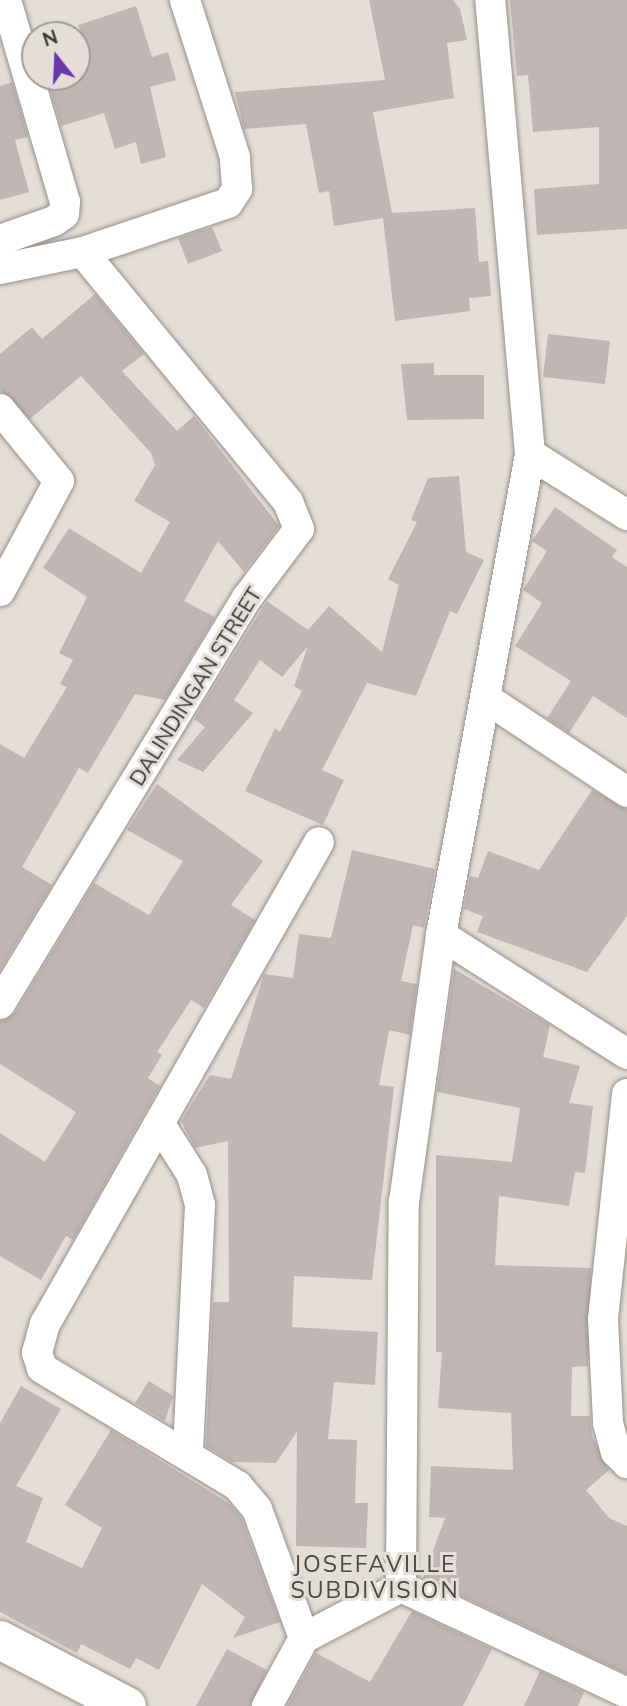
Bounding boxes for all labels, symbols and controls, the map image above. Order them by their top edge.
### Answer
north arrow [21,21,91,91]
text: N [40,24,61,52]
street label: DALINDINGAN STREET [124,582,266,790]
district label: JOSEFAVILLE SUBDIVISION [292,1550,458,1604]

